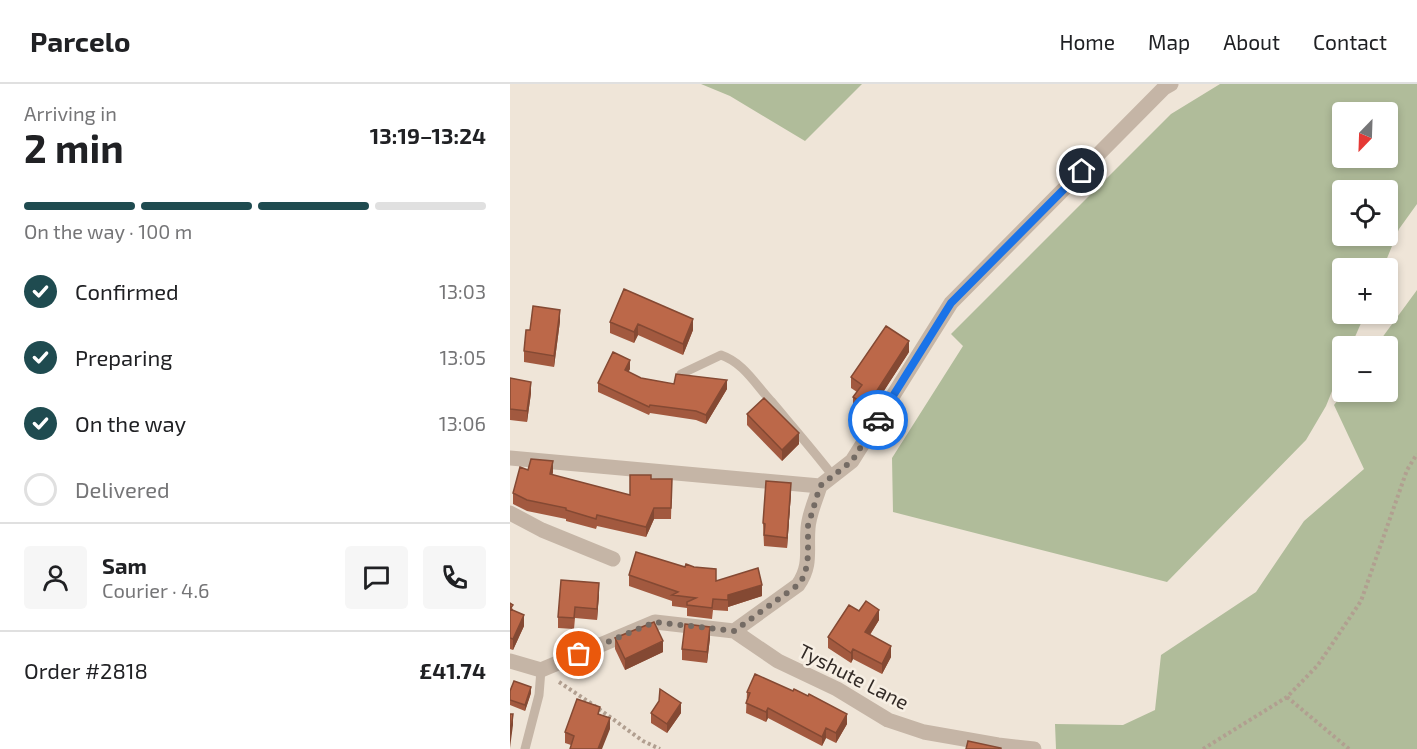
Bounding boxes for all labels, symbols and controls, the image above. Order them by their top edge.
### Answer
text: Parcelo [30,24,130,58]
text: Home [1059,29,1115,54]
text: Map [1148,29,1190,54]
text: About [1223,29,1280,54]
text: Contact [1313,29,1387,54]
text: Arriving in [24,101,117,125]
north arrow [1332,102,1398,168]
map controls [1332,102,1398,402]
text: 13:19–13:24 [370,122,486,148]
text: 2 min [24,124,124,171]
pin [1056,145,1107,196]
icon: home [1065,154,1098,187]
button: locate [1332,180,1398,246]
text: On the way · 100 m [24,219,192,243]
button: + [1332,258,1398,324]
icon: check [24,275,57,308]
text: Confirmed [75,278,179,304]
text: 13:03 [439,279,486,303]
button: − [1332,336,1398,402]
icon: check [24,341,57,374]
text: Preparing [75,344,173,370]
text: 13:05 [439,345,486,369]
courier [848,390,908,450]
icon: car [862,404,895,437]
icon: check [24,407,57,440]
text: On the way [75,410,186,436]
text: 13:06 [439,411,486,435]
text: Delivered [75,476,170,502]
button: person [24,546,87,609]
button: chat [345,546,408,609]
button: phone [423,546,486,609]
text: Sam [102,552,147,578]
text: Courier · 4.6 [102,578,209,602]
pin [553,628,604,679]
icon: bag [562,637,595,670]
street label: Tyshute Lane [795,638,913,714]
text: Order #2818 [24,657,148,683]
text: £41.74 [419,657,486,683]

